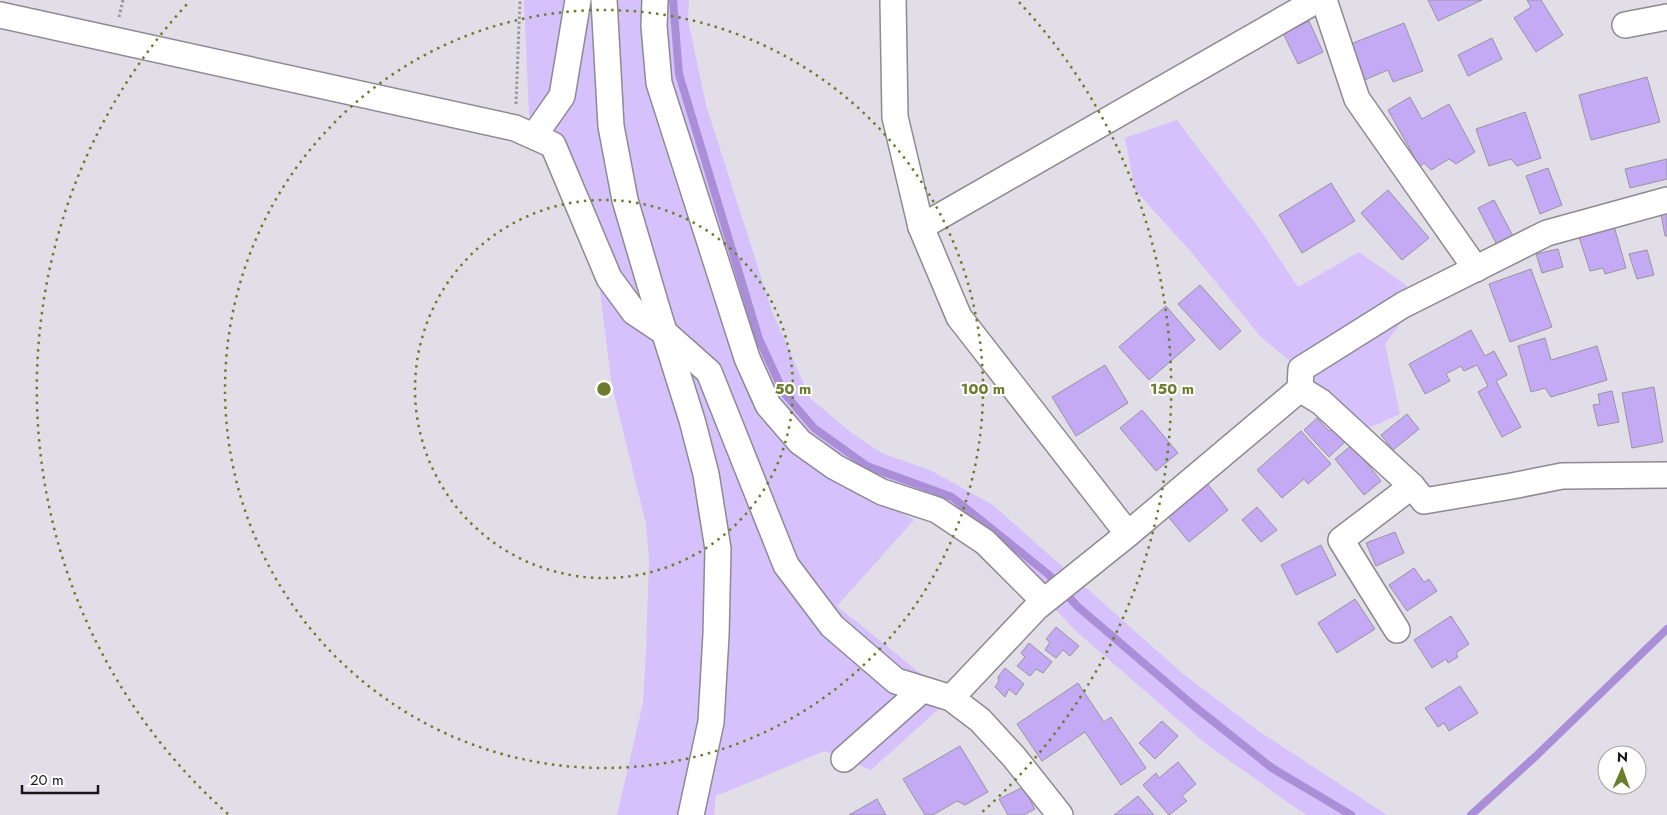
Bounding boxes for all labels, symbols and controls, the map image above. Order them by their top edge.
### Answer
text: 50 m [775,378,811,400]
text: 100 m [961,378,1005,400]
text: 150 m [1150,378,1194,400]
centre of rings [595,380,613,398]
north arrow [1597,745,1647,795]
text: N [1617,747,1628,767]
scale bar [22,762,99,794]
text: 20 m [30,769,64,791]

